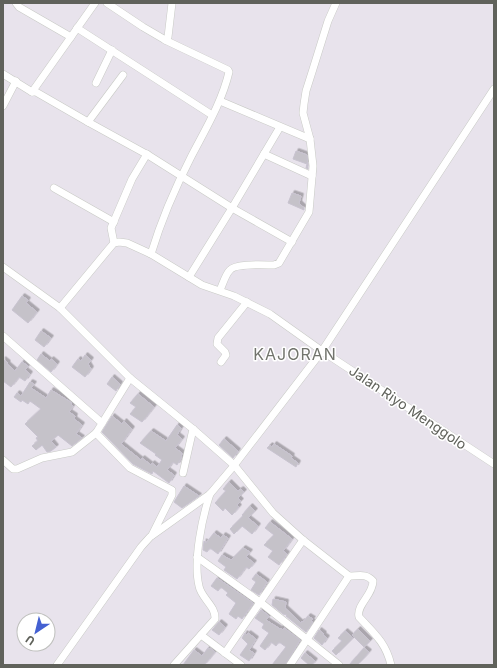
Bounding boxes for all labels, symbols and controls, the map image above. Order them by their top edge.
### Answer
district label: KAJORAN [253,344,337,364]
street label: Jalan Riyo Menggolo [346,361,470,453]
north arrow [16,612,56,652]
text: U [23,632,38,648]

